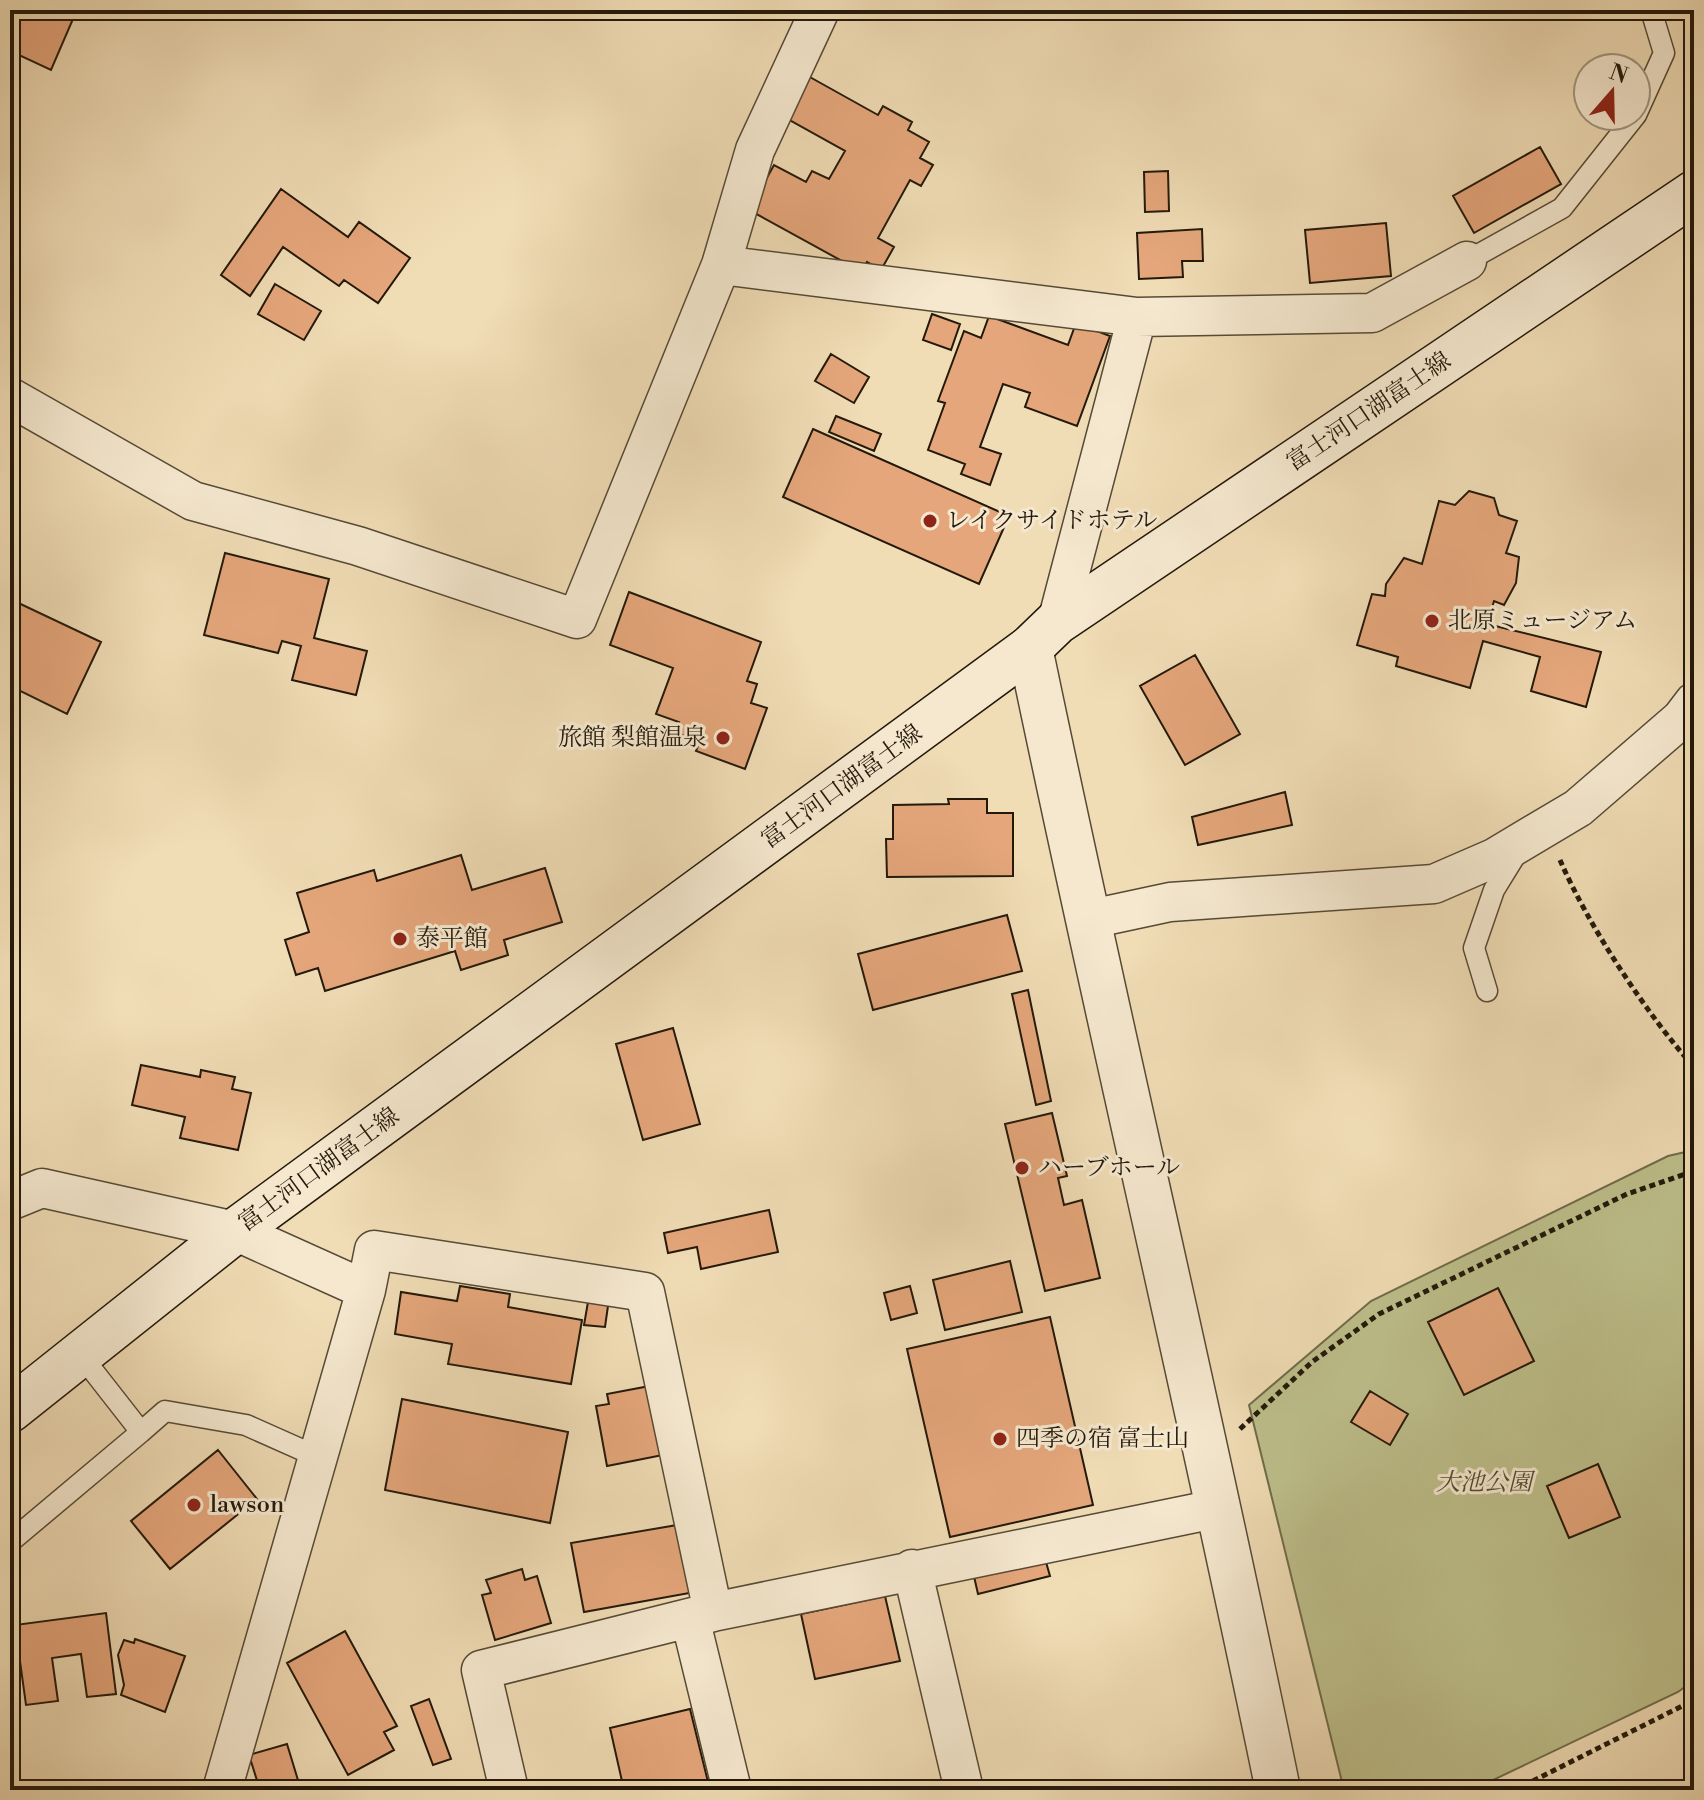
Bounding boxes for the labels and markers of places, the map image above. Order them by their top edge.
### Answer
place label: レイクサイドホテル [946,506,1157,536]
marker: レイクサイドホテル [921,512,939,530]
place label: 北原ミュージアム [1448,606,1637,636]
marker: 北原ミュージアム [1423,612,1441,630]
place label: 旅館 梨館温泉 [558,723,707,753]
marker: 旅館 梨館温泉 [714,729,732,747]
place label: 泰平館 [416,924,488,954]
marker: 泰平館 [391,930,409,948]
place label: ハーブホール [1038,1153,1180,1183]
marker: ハーブホール [1013,1159,1031,1177]
place label: 四季の宿 富士山 [1016,1424,1189,1454]
marker: 四季の宿 富士山 [991,1430,1009,1448]
place label: lawson [210,1490,284,1520]
marker: lawson [185,1496,203,1514]

